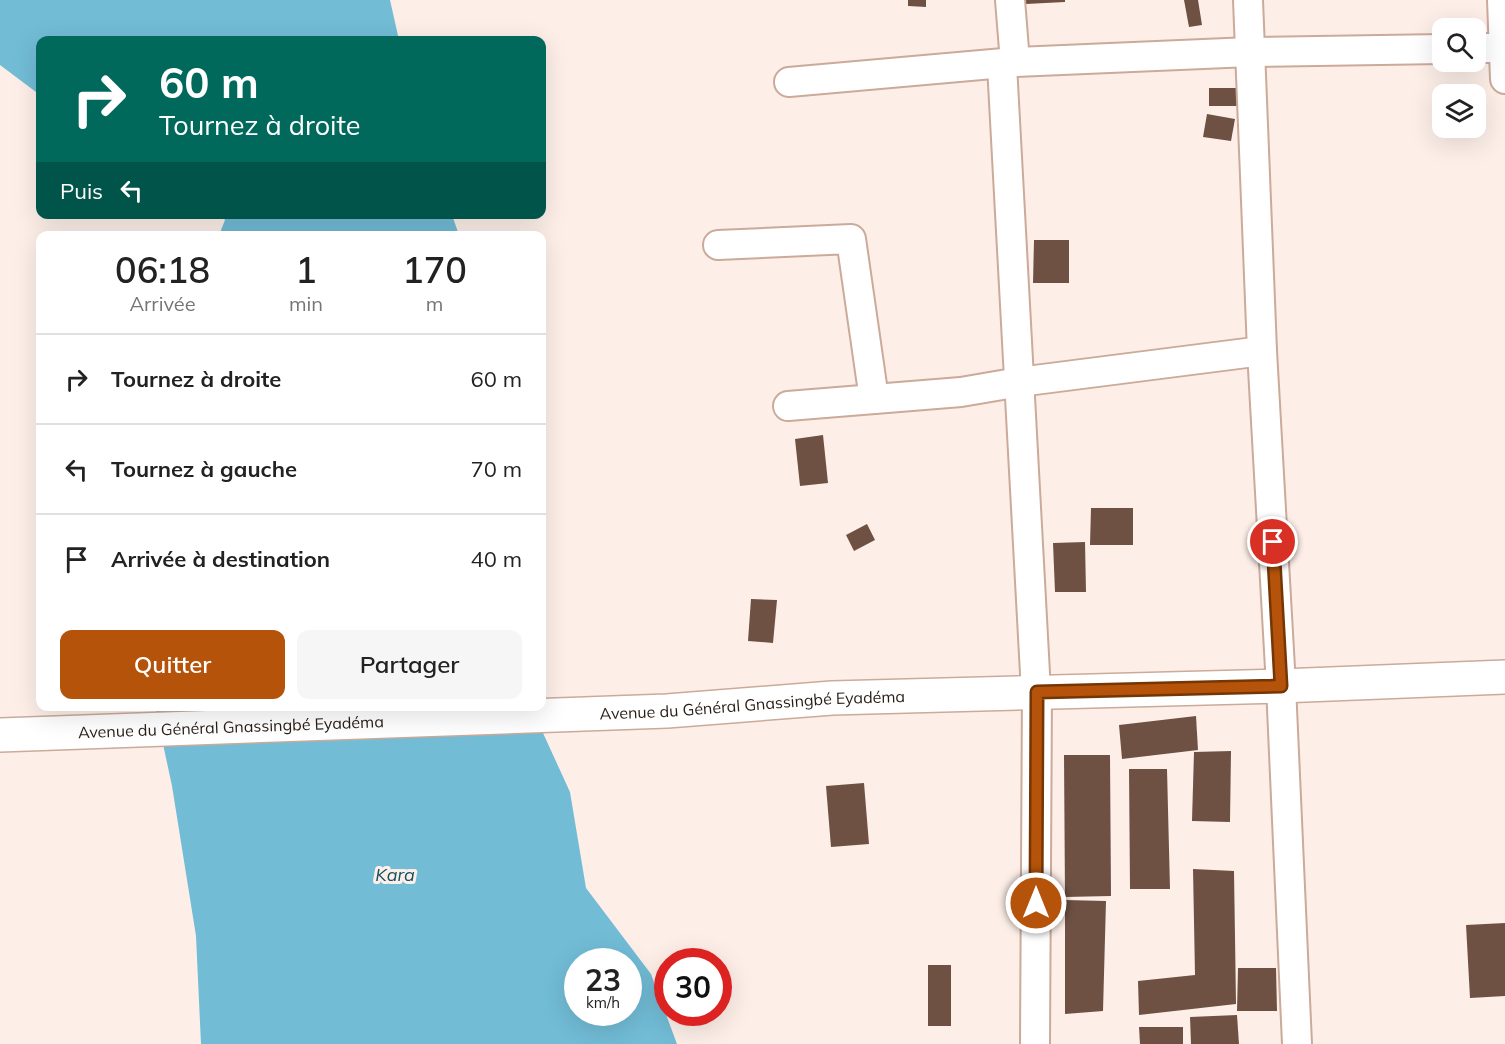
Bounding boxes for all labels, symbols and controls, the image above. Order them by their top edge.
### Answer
map controls [1432,18,1486,138]
button: search [1432,18,1486,72]
text: 60 m [159,56,259,109]
icon: right [60,60,138,138]
button: layers [1432,84,1486,138]
text: Tournez à droite [159,108,360,142]
icon: left [115,174,148,207]
text: Puis [60,177,103,205]
text: 06:18 [115,247,210,292]
text: 1 [295,247,317,292]
text: 170 [402,247,467,292]
text: Arrivée [129,291,196,316]
text: min [289,291,323,316]
text: m [426,291,443,316]
icon: right [60,363,93,396]
text: Tournez à droite [111,365,281,393]
text: 60 m [471,365,522,393]
icon: left [60,453,93,486]
text: Tournez à gauche [111,455,297,483]
text: 70 m [471,455,522,483]
pin [1247,516,1298,567]
icon: arrive [1256,525,1289,558]
icon: arrive [60,543,93,576]
text: Arrivée à destination [111,545,330,573]
text: 40 m [471,545,522,573]
button: Quitter [60,630,285,699]
button: Partager [297,630,522,699]
street label: Avenue du Général Gnassingbé Eyadéma [599,686,905,723]
street label: Avenue du Général Gnassingbé Eyadéma [78,711,384,742]
water label: Kara [375,863,415,886]
position arrow [1004,871,1068,935]
speed limit sign: 30 [654,948,732,1026]
text: 23 [585,961,621,999]
text: km/h [586,993,620,1012]

